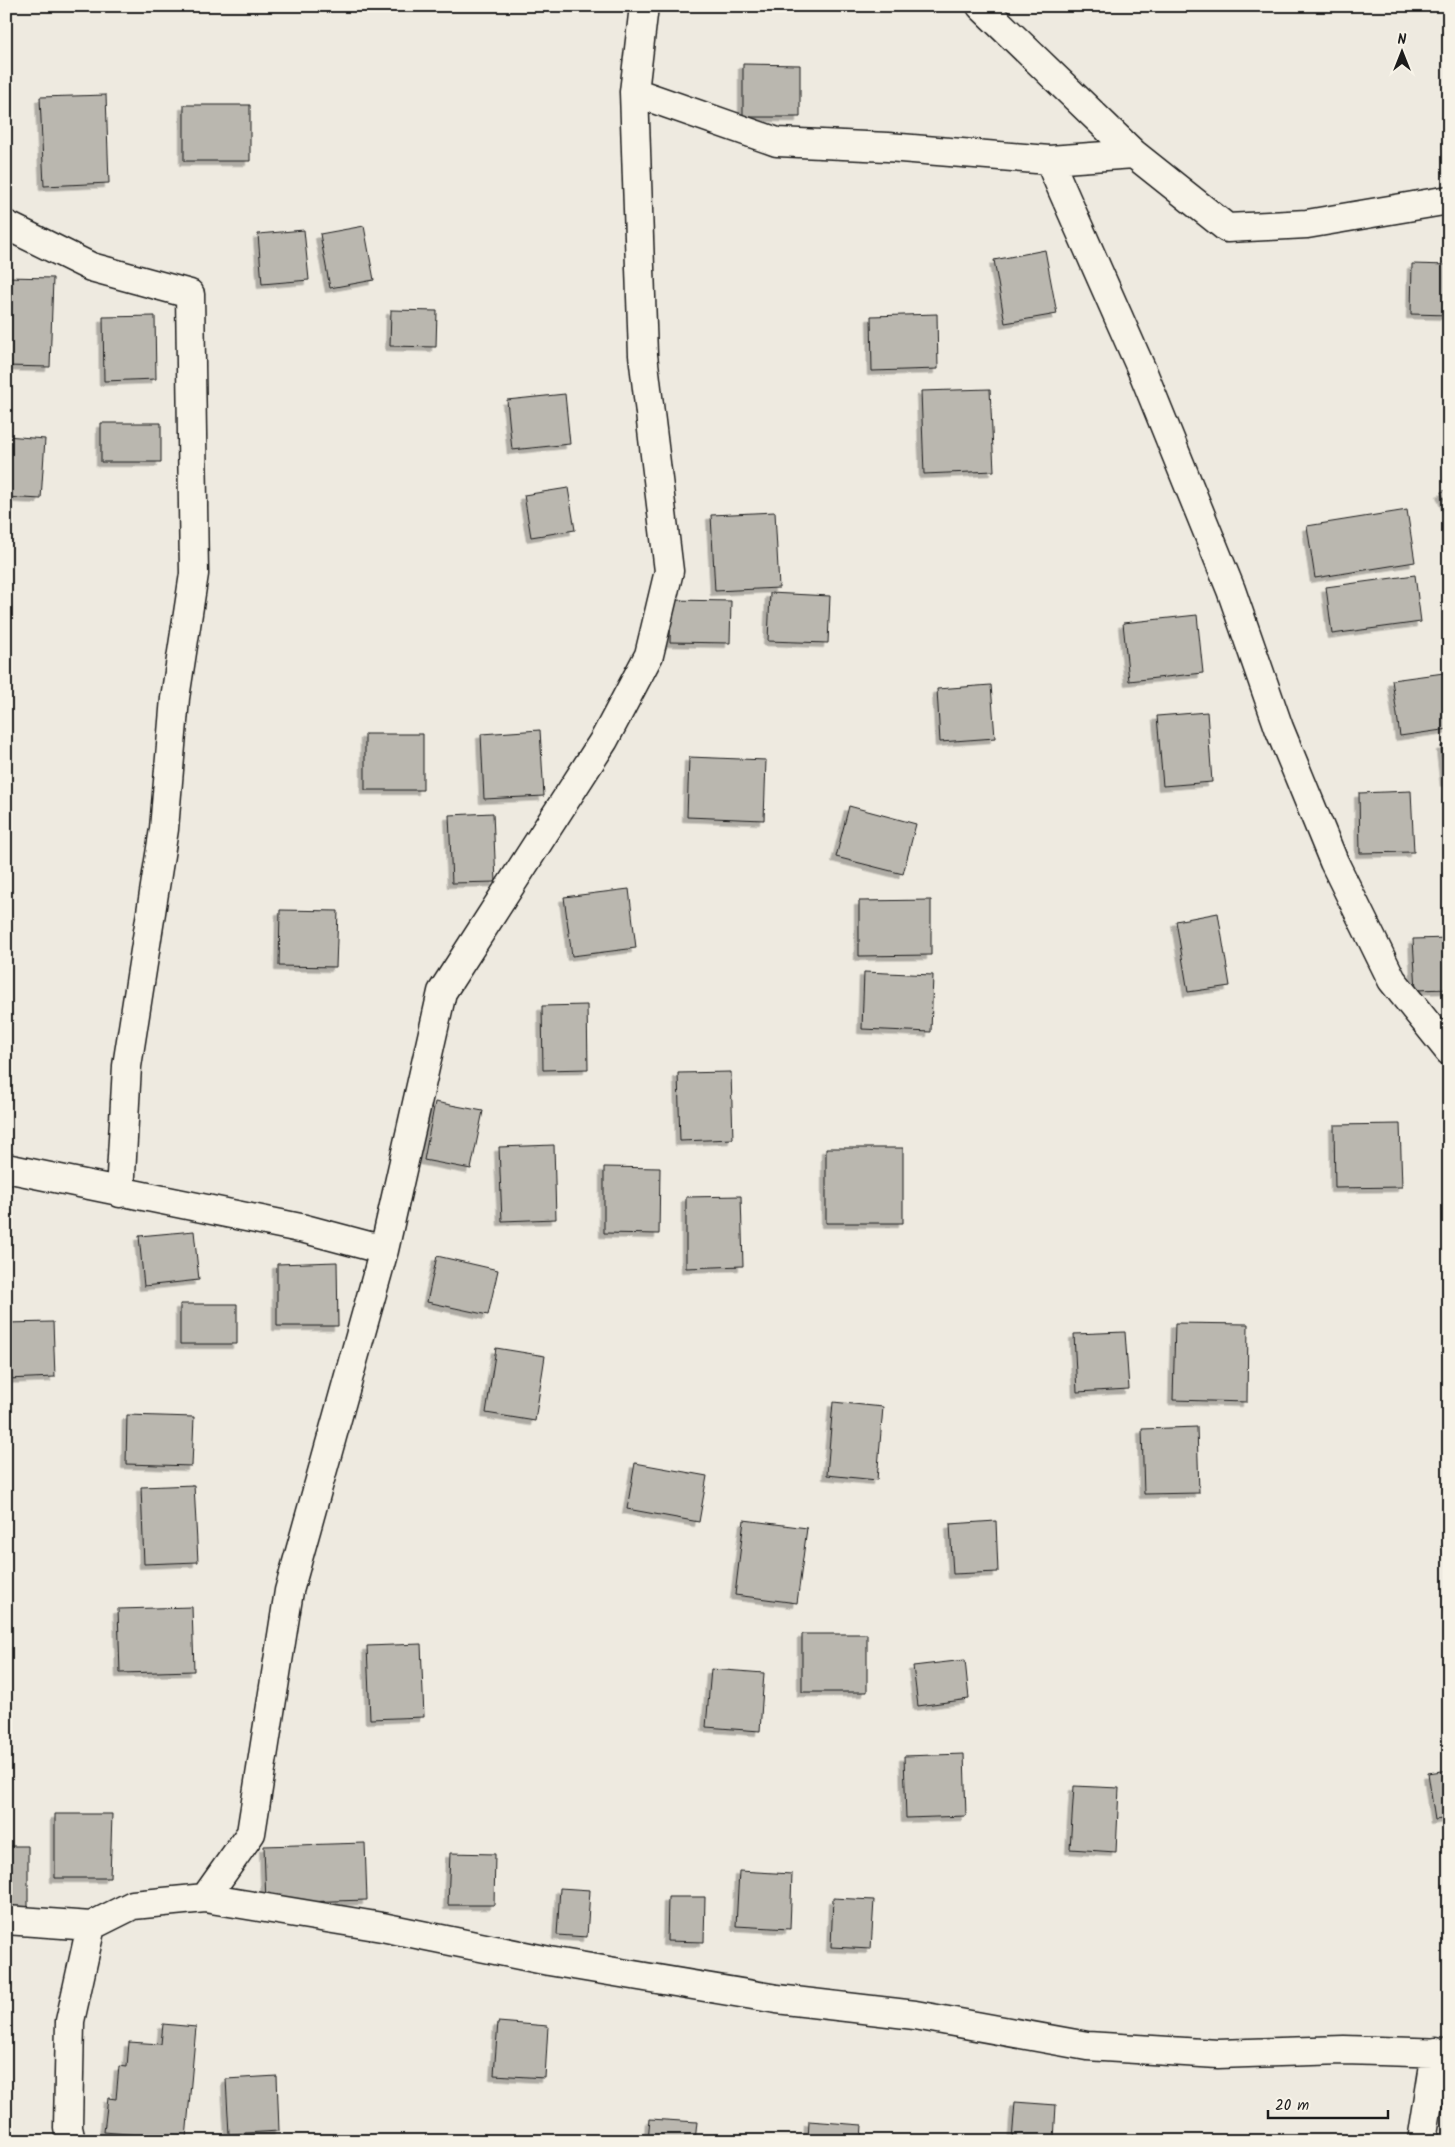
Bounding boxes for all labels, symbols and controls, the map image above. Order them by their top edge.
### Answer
north arrow [1378,28,1428,78]
text: N [1398,29,1407,51]
scale bar [1268,2087,1388,2119]
text: 20 m [1275,2094,1309,2118]

